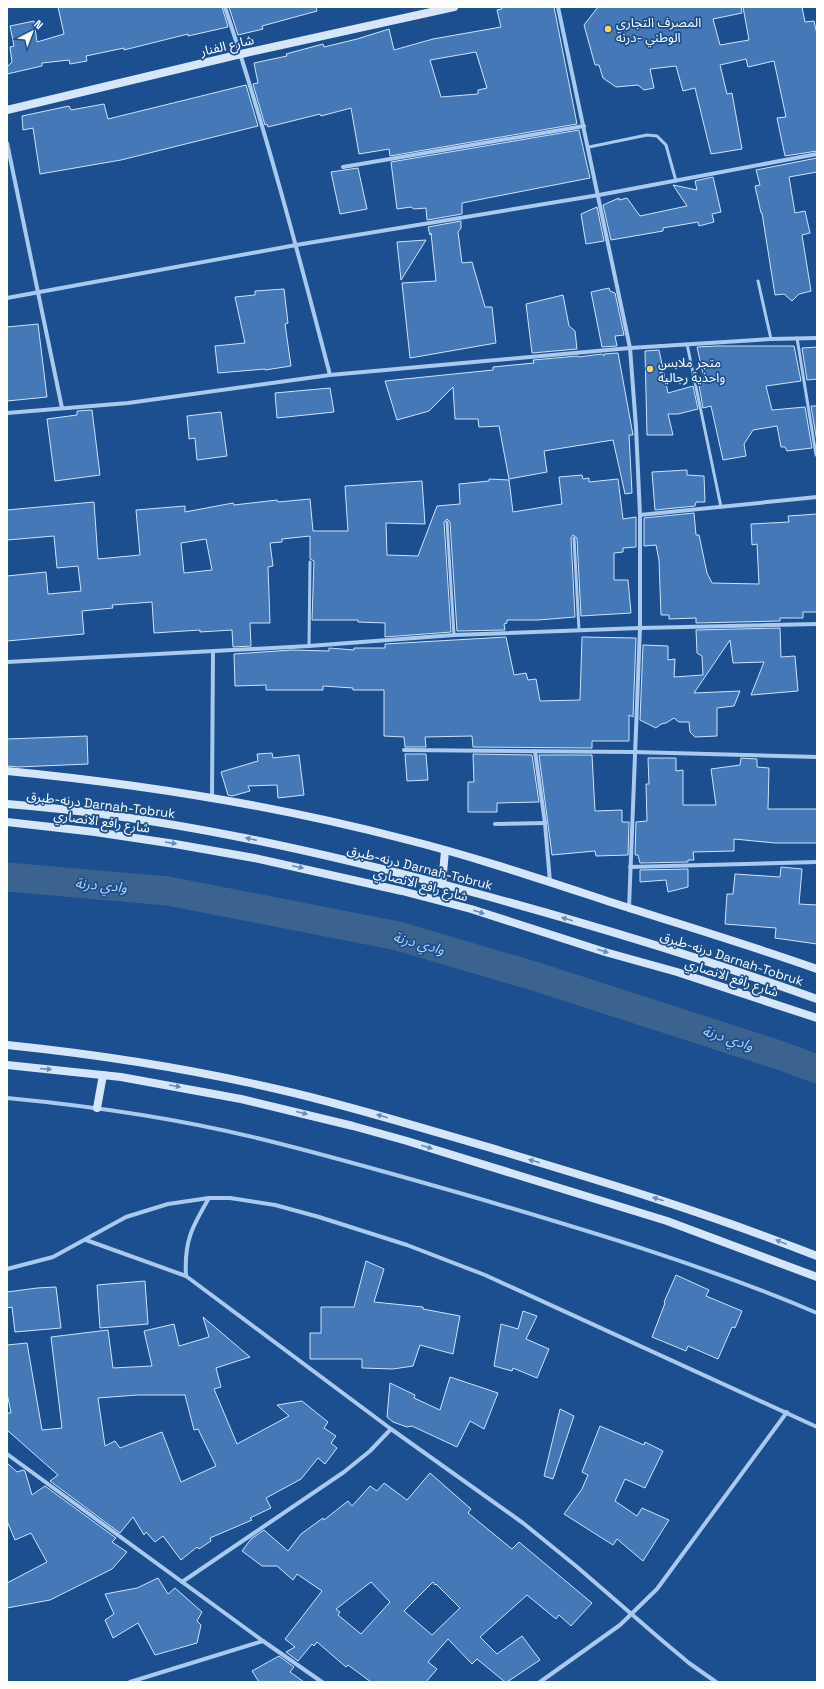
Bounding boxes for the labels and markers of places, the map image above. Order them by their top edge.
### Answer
place label: المصرف التجاري الوطني -درنة [616,14,701,48]
marker: المصرف التجاري الوطني -درنة [603,24,613,34]
place label: متجر ملابس واحذية رجالية [658,354,725,386]
marker: متجر ملابس واحذية رجالية [645,364,655,374]

